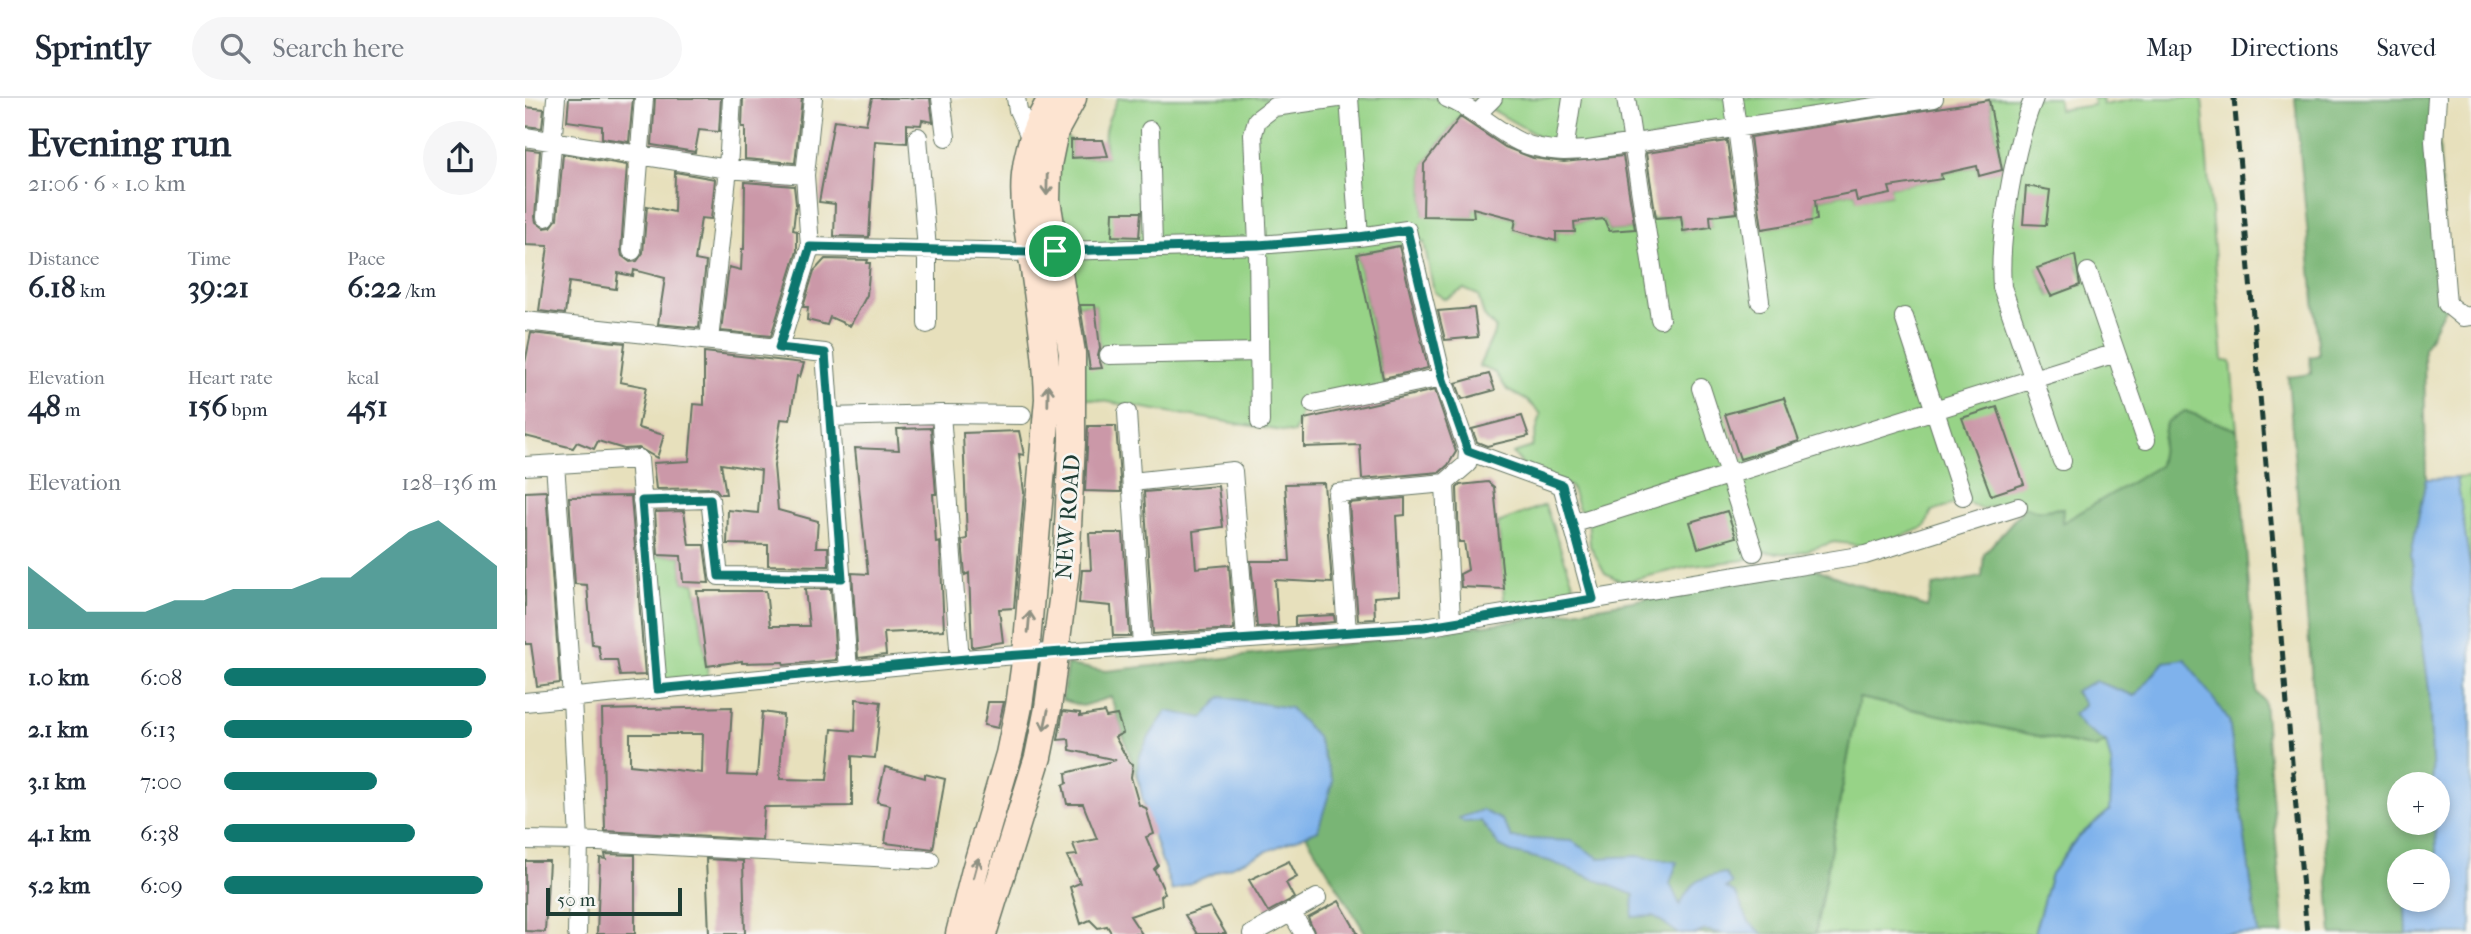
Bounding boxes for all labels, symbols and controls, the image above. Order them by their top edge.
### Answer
search box [192,17,682,80]
text: Sprintly [35,29,150,68]
icon: search [216,29,254,67]
text: Search here [272,33,404,64]
text: Map [2146,34,2192,62]
text: Directions [2230,34,2338,62]
text: Saved [2376,34,2436,62]
text: Evening run [28,121,231,166]
button: share [423,121,497,195]
text: 21:06 · 6 × 1.0 km [28,170,186,197]
one-way arrow [1041,174,1054,197]
pin [1025,221,1085,281]
icon: arrive [1036,232,1074,270]
text: Distance [28,248,99,270]
text: Time [188,248,231,270]
text: Pace [347,248,385,270]
text: 6.18 [28,270,76,305]
text: 39:21 [188,270,249,305]
text: 6:22 [347,270,402,305]
text: km [76,280,105,302]
text: /km [402,280,436,302]
text: Elevation [28,367,105,389]
text: Heart rate [188,367,273,389]
text: kcal [347,367,379,389]
one-way arrow [1041,384,1055,407]
text: 48 [28,389,61,424]
text: 156 [188,389,227,424]
text: 451 [347,389,388,424]
text: m [61,399,81,421]
text: bpm [227,399,268,421]
street label: NEW ROAD [1050,454,1086,580]
text: Elevation [28,469,121,496]
text: 128–136 m [401,469,497,496]
one-way arrow [1023,611,1036,634]
text: 1.0 km [28,664,89,691]
text: 6:08 [140,664,182,691]
one-way arrow [1038,708,1052,731]
text: 2.1 km [28,716,88,743]
text: 6:13 [140,716,176,743]
text: 3.1 km [28,768,86,795]
text: 7:00 [140,768,182,795]
map controls [2387,772,2450,912]
button: + [2387,772,2450,835]
text: 4.1 km [28,820,91,847]
text: 6:38 [140,820,179,847]
button: − [2387,849,2450,912]
one-way arrow [970,857,983,880]
text: 5.2 km [28,872,90,899]
text: 6:09 [140,872,183,899]
scale bar [546,885,683,917]
text: 50 m [557,889,596,911]

